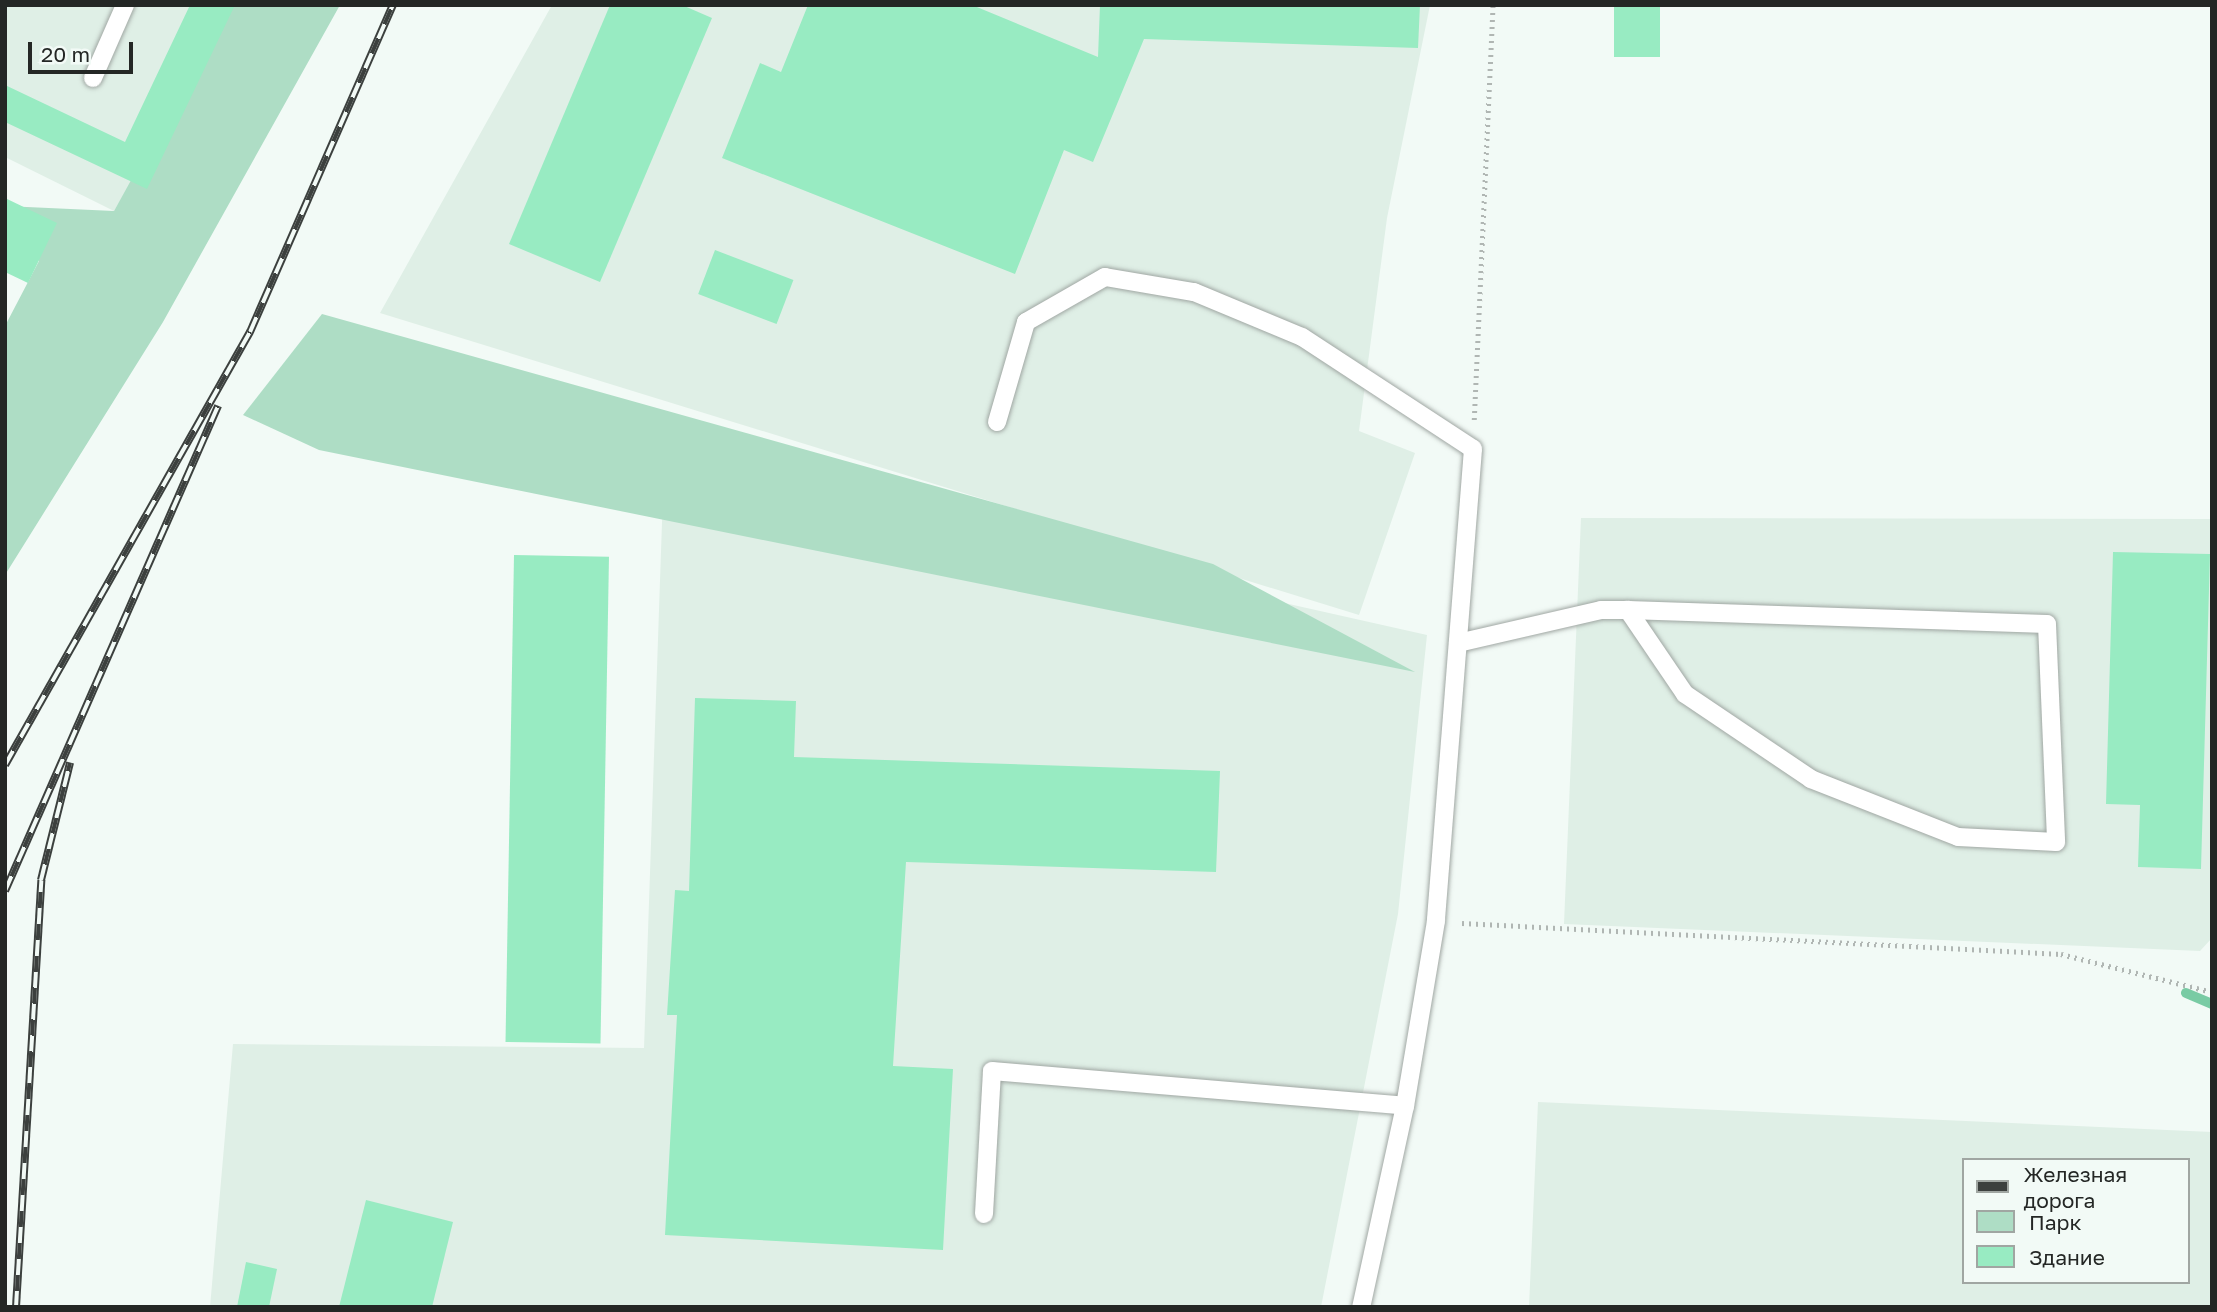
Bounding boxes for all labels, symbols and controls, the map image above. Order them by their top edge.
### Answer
scale bar [32,28,136,72]
text: 20 m [41,41,90,67]
legend [1962,1158,2189,1284]
text: Железная дорога [2023,1161,2127,1213]
text: Парк [2029,1209,2082,1235]
text: Здание [2029,1244,2105,1270]

